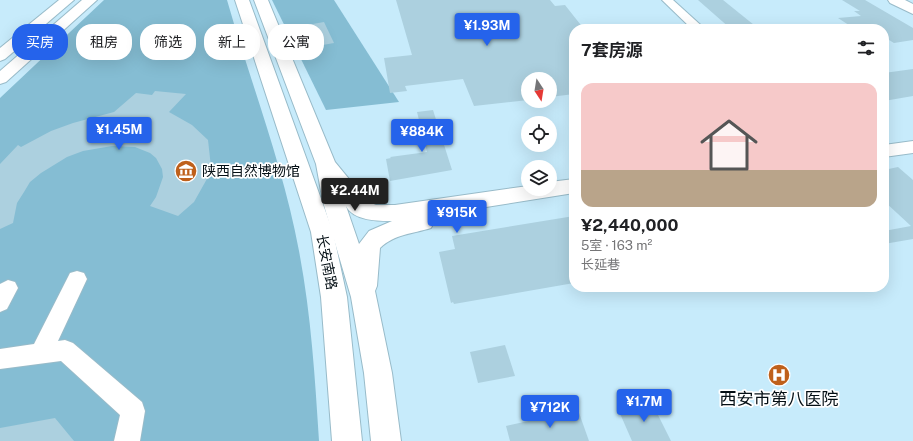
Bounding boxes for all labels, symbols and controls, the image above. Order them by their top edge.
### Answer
pin: ¥1.93M [454,13,520,47]
text: ¥1.93M [464,18,510,33]
chip: 买房 [12,24,68,60]
chip: 租房 [76,24,132,60]
chip: 筛选 [140,24,196,60]
chip: 新上 [204,24,260,60]
chip: 公寓 [268,24,324,60]
icon: filters [855,37,877,59]
text: 7套房源 [581,40,643,60]
north arrow [521,72,557,108]
map controls [521,72,557,196]
icon: home [693,109,765,181]
button: locate [521,116,557,152]
pin: ¥1.45M [86,117,152,151]
pin: ¥884K [394,119,450,153]
text: ¥1.45M [96,122,142,137]
text: ¥884K [400,124,444,139]
museum icon: 陕西自然博物馆 [173,158,199,184]
button: layers [521,160,557,196]
place label: 陕西自然博物馆 [202,163,300,179]
pin: ¥2.44M [322,178,388,212]
text: ¥2.44M [330,183,380,198]
pin: ¥915K [429,200,485,234]
text: ¥915K [437,205,477,220]
text: ¥2,440,000 [581,215,678,235]
street label: 长安南路 [314,233,340,291]
text: 5室 · 163 m² [581,238,652,253]
text: 长延巷 [581,257,620,272]
hospital icon: 西安市第八医院 [766,362,792,388]
pin: ¥1.7M [616,389,672,423]
place label: 西安市第八医院 [720,389,839,409]
text: ¥1.7M [626,394,662,409]
pin: ¥712K [522,395,578,429]
text: ¥712K [530,400,570,415]

